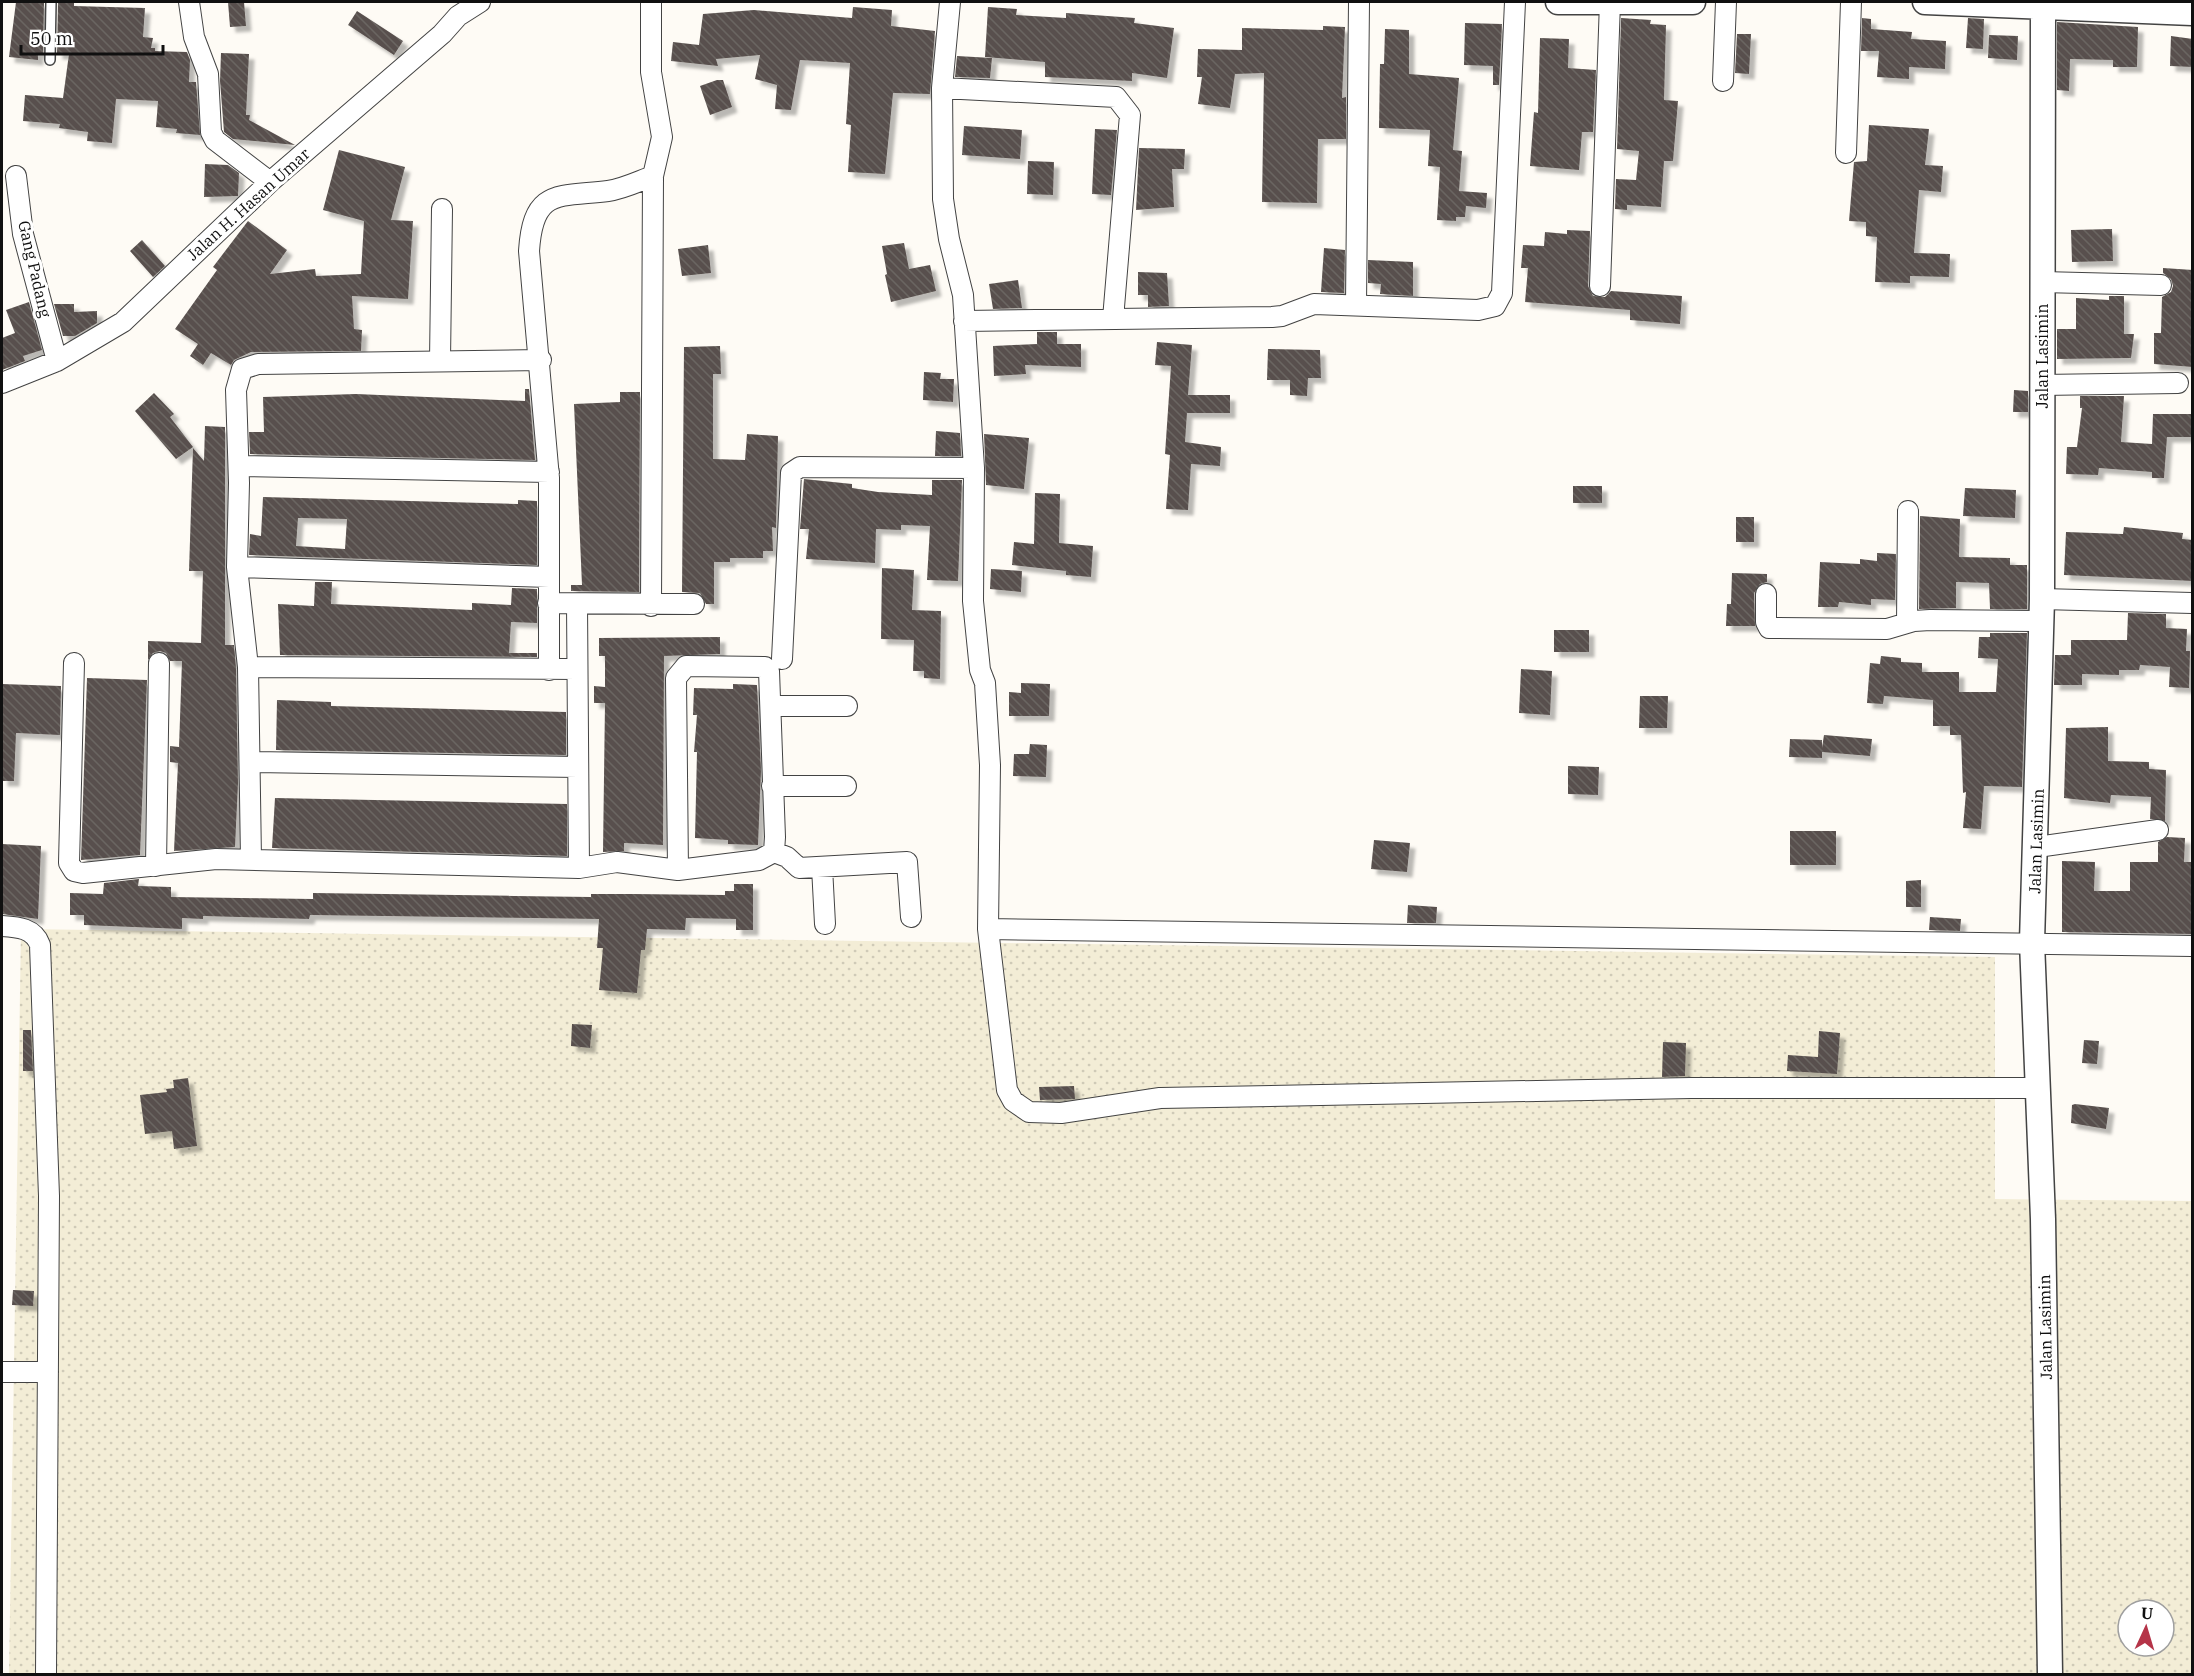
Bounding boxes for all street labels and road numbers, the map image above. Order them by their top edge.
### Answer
street label: Jalan H. Hasan Umar [182,143,314,265]
street label: Gang Padang [14,219,56,320]
street label: Jalan Lasimin [2032,303,2052,409]
street label: Jalan Lasimin [2024,788,2048,894]
street label: Jalan Lasimin [2034,1274,2056,1380]

